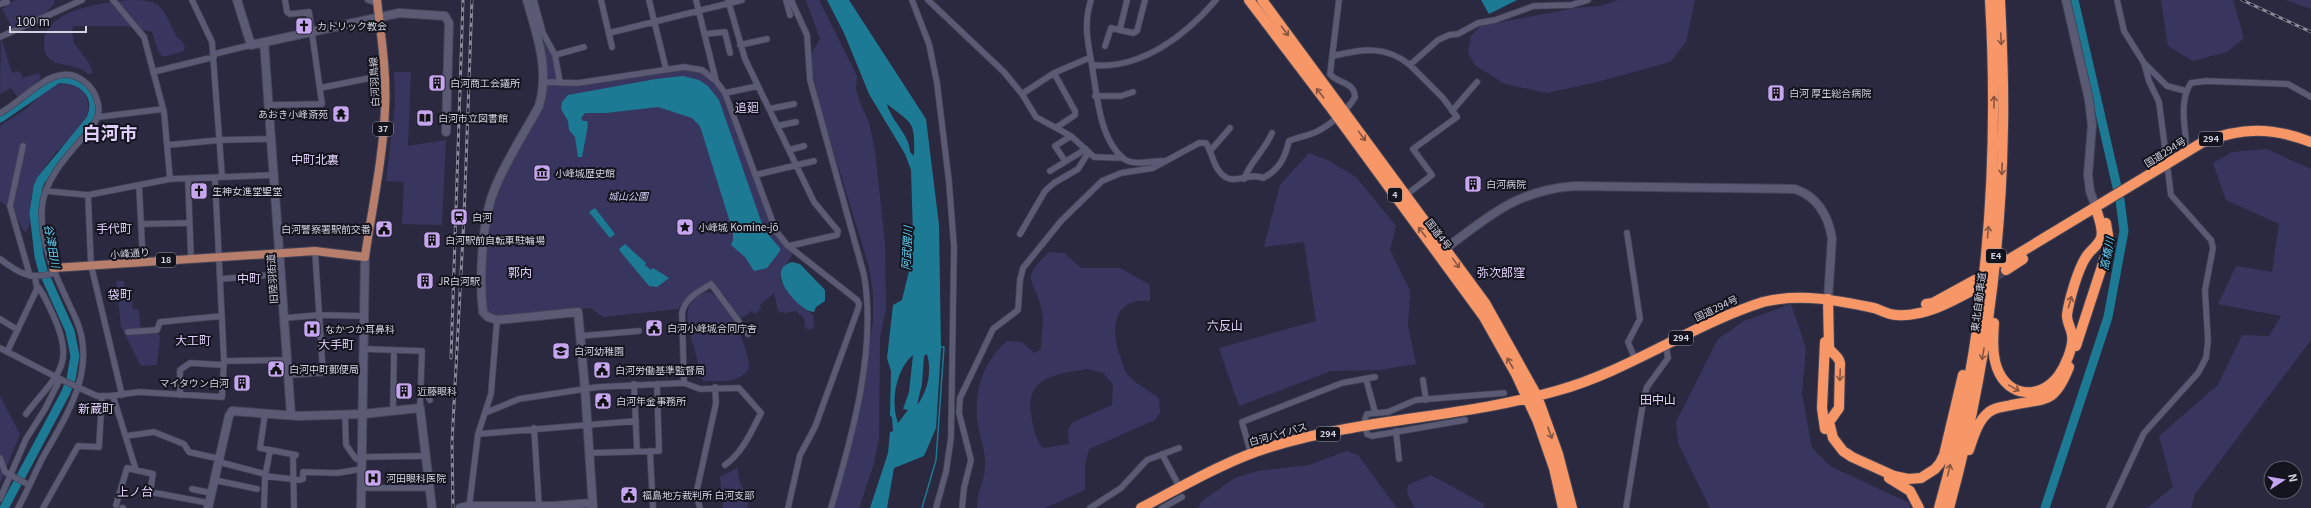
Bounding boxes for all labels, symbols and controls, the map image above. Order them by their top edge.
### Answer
scale bar [10,8,86,34]
text: 100 m [16,12,50,29]
church icon: カトリック教会 [294,16,314,36]
place label: カトリック教会 [317,18,387,33]
one-way arrow [1281,26,1289,37]
one-way arrow [1998,32,2005,45]
street label: 白河羽鳥線 [365,57,382,107]
building icon: 白河商工会議所 [427,73,447,93]
place label: 白河商工会議所 [450,75,520,90]
building icon: 白河 厚生総合病院 [1766,83,1786,103]
place label: 白河 厚生総合病院 [1789,85,1871,100]
one-way arrow [1316,88,1325,99]
one-way arrow [1990,96,1998,109]
district label: 追廻 [735,98,759,115]
temple icon: あおき小峰斎苑 [331,104,351,124]
place label: あおき小峰斎苑 [258,106,328,121]
library icon: 白河市立図書館 [415,108,435,128]
place label: 白河市立図書館 [438,110,508,125]
district label: 白河市 [83,119,137,145]
road number: 37 [373,122,393,136]
one-way arrow [1358,130,1366,141]
road number: 294 [2199,132,2223,146]
street label: 国道294号 [2141,133,2188,170]
district label: 中町北裏 [291,150,339,167]
one-way arrow [1998,162,2006,175]
museum icon: 小峰城歴史館 [532,163,552,183]
place label: 小峰城歴史館 [555,165,615,180]
building icon: 白河病院 [1463,174,1483,194]
place label: 白河病院 [1486,176,1526,191]
church icon: 生神女進堂聖堂 [189,181,209,201]
place label: 生神女進堂聖堂 [212,183,282,198]
park label: 城山公園 [608,188,650,203]
road number: 4 [1388,188,1402,202]
station icon: 白河 [449,207,469,227]
place label: 白河 [472,209,492,224]
street label: 国道4号 [1423,215,1456,252]
place icon: 小峰城 Komine-jō [675,217,695,237]
district label: 手代町 [96,219,132,236]
public building icon: 白河警察署駅前交番 [374,219,394,239]
place label: 小峰城 Komine-jō [698,219,779,234]
place label: 白河警察署駅前交番 [281,221,371,236]
water label: 谷津田川 [41,223,65,270]
water label: 阿武隈川 [897,225,915,270]
one-way arrow [1985,226,1992,239]
one-way arrow [1418,227,1426,238]
building icon: 白河駅前自転車駐輪場 [422,230,442,250]
place label: 白河駅前自転車駐輪場 [445,232,545,247]
water label: 高橋川 [2095,235,2117,272]
street label: 小峰通り [109,244,150,261]
road number: E4 [1986,249,2006,263]
road number: 18 [156,253,176,267]
street label: 旧陸羽街道 [262,254,281,304]
one-way arrow [1452,257,1460,268]
district label: 郭内 [508,263,532,280]
district label: 弥次郎窪 [1477,263,1525,280]
district label: 中町 [237,269,261,286]
building icon: JR白河駅 [415,271,435,291]
street label: 東北自動車道 [1966,271,1989,333]
place label: JR白河駅 [438,273,481,288]
district label: 袋町 [107,285,132,302]
street label: 国道294号 [1691,291,1740,324]
one-way arrow [2067,295,2075,308]
district label: 六反山 [1207,316,1243,333]
public building icon: 白河小峰城合同庁舎 [644,318,664,338]
hospital icon: なかつか耳鼻科 [302,319,322,339]
place label: 白河小峰城合同庁舎 [667,320,757,335]
place label: なかつか耳鼻科 [325,321,395,336]
district label: 大工町 [175,331,211,348]
road number: 294 [1669,331,1693,345]
district label: 大手町 [318,335,354,352]
school or university icon: 白河幼稚園 [551,341,571,361]
place label: 白河幼稚園 [574,343,624,358]
one-way arrow [1979,347,1987,360]
one-way arrow [1505,357,1513,369]
public building icon: 白河中町郵便局 [266,359,286,379]
public building icon: 白河労働基準監督局 [592,360,612,380]
place label: 白河中町郵便局 [289,361,359,376]
place label: 白河労働基準監督局 [615,362,705,377]
one-way arrow [1836,368,1843,381]
building icon: マイタウン白河 [232,373,252,393]
place label: マイタウン白河 [159,375,229,390]
building icon: 近藤眼科 [394,381,414,401]
place label: 近藤眼科 [417,383,457,398]
one-way arrow [2008,385,2020,393]
district label: 田中山 [1640,390,1676,407]
public building icon: 白河年金事務所 [593,391,613,411]
place label: 白河年金事務所 [616,393,686,408]
district label: 新蔵町 [78,399,114,416]
street label: 白河バイパス [1247,418,1309,449]
one-way arrow [1547,426,1555,438]
road number: 294 [1316,427,1340,441]
north arrow [2263,460,2303,500]
one-way arrow [1946,464,1953,477]
hospital icon: 河田眼科医院 [363,468,383,488]
place label: 河田眼科医院 [386,470,446,485]
text: N [2285,472,2302,483]
district label: 上ノ台 [117,482,153,499]
public building icon: 福島地方裁判所 白河支部 [619,485,639,505]
place label: 福島地方裁判所 白河支部 [642,487,754,502]

